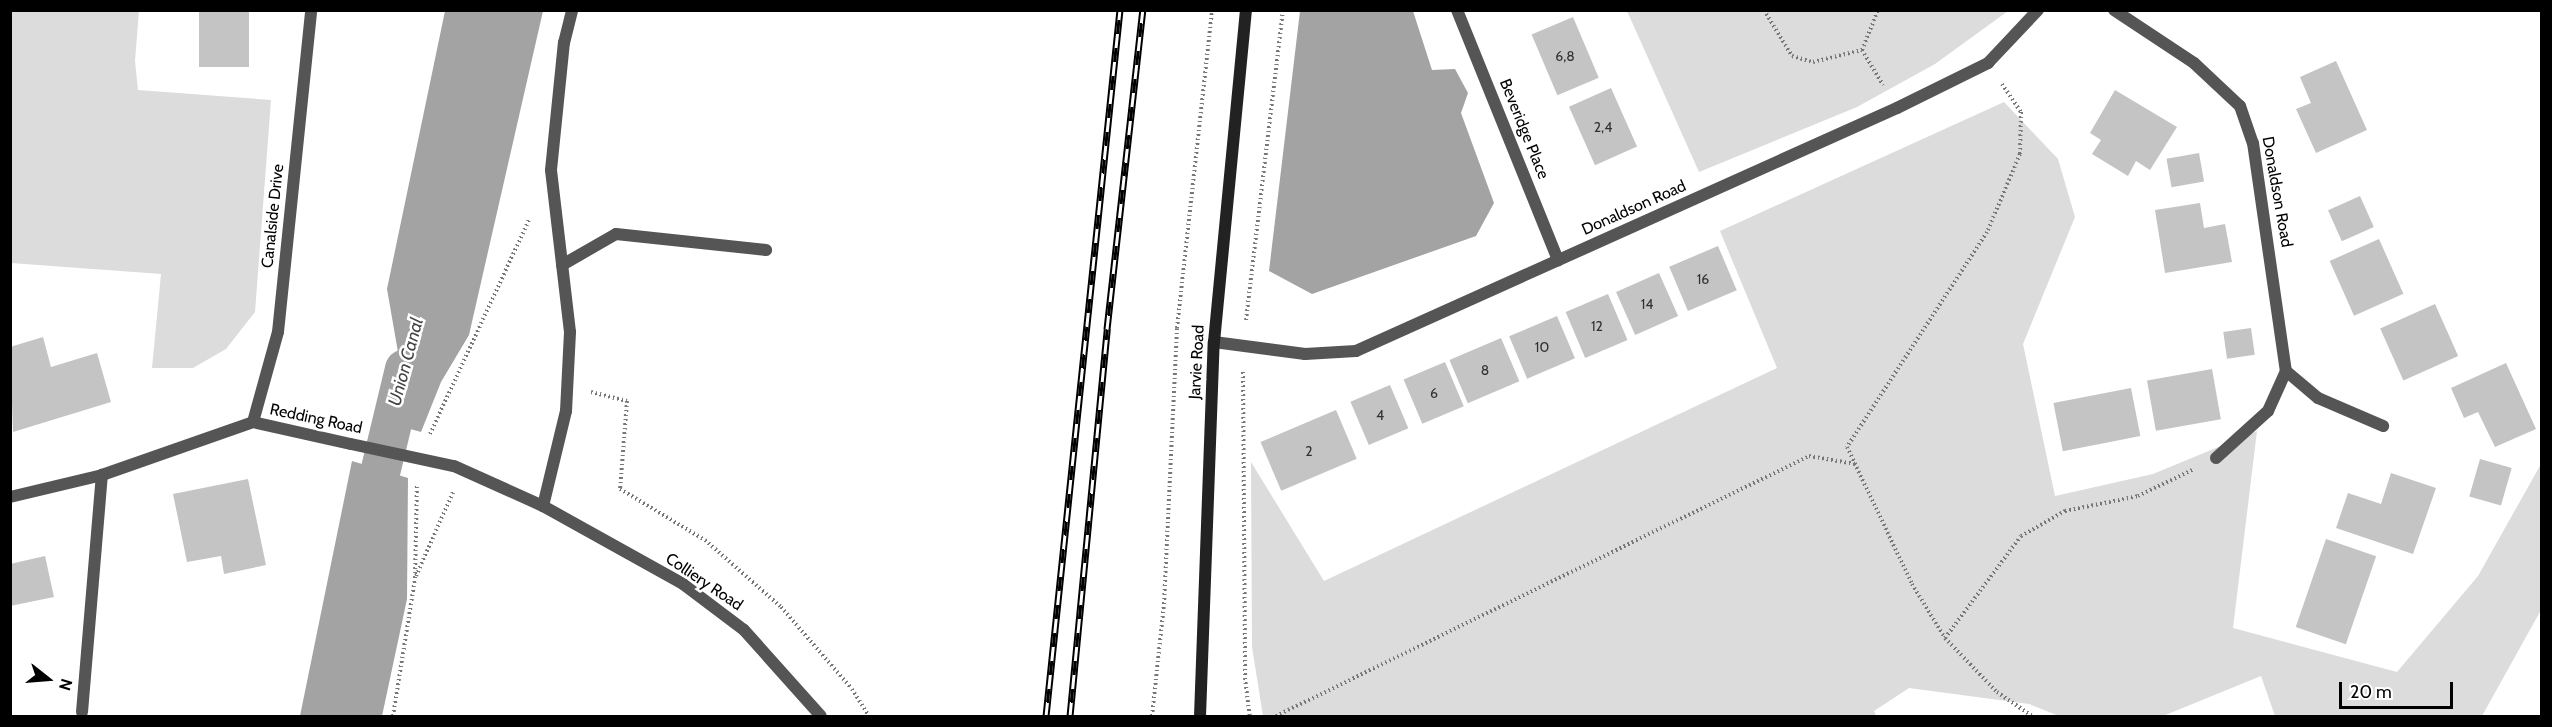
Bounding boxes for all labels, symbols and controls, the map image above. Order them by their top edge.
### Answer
house number: 6,8 [1555,48,1575,64]
street label: Beveridge Place [1495,76,1553,182]
house number: 2,4 [1594,119,1612,135]
street label: Donaldson Road [2258,135,2296,249]
street label: Canalside Drive [258,163,288,269]
street label: Donaldson Road [1579,176,1689,240]
house number: 16 [1697,271,1709,287]
house number: 14 [1641,296,1653,312]
water label: Union Canal [384,316,428,408]
house number: 12 [1591,318,1603,334]
street label: Jarvie Road [1185,324,1209,400]
house number: 10 [1535,339,1549,355]
house number: 8 [1481,362,1489,378]
house number: 6 [1430,385,1438,401]
street label: Redding Road [268,400,364,438]
house number: 4 [1376,407,1384,423]
house number: 2 [1305,443,1313,459]
street label: Colliery Road [662,549,746,615]
north arrow [18,649,78,709]
scale bar [2342,670,2456,708]
text: N [55,676,76,693]
text: 20 m [2350,681,2392,703]

